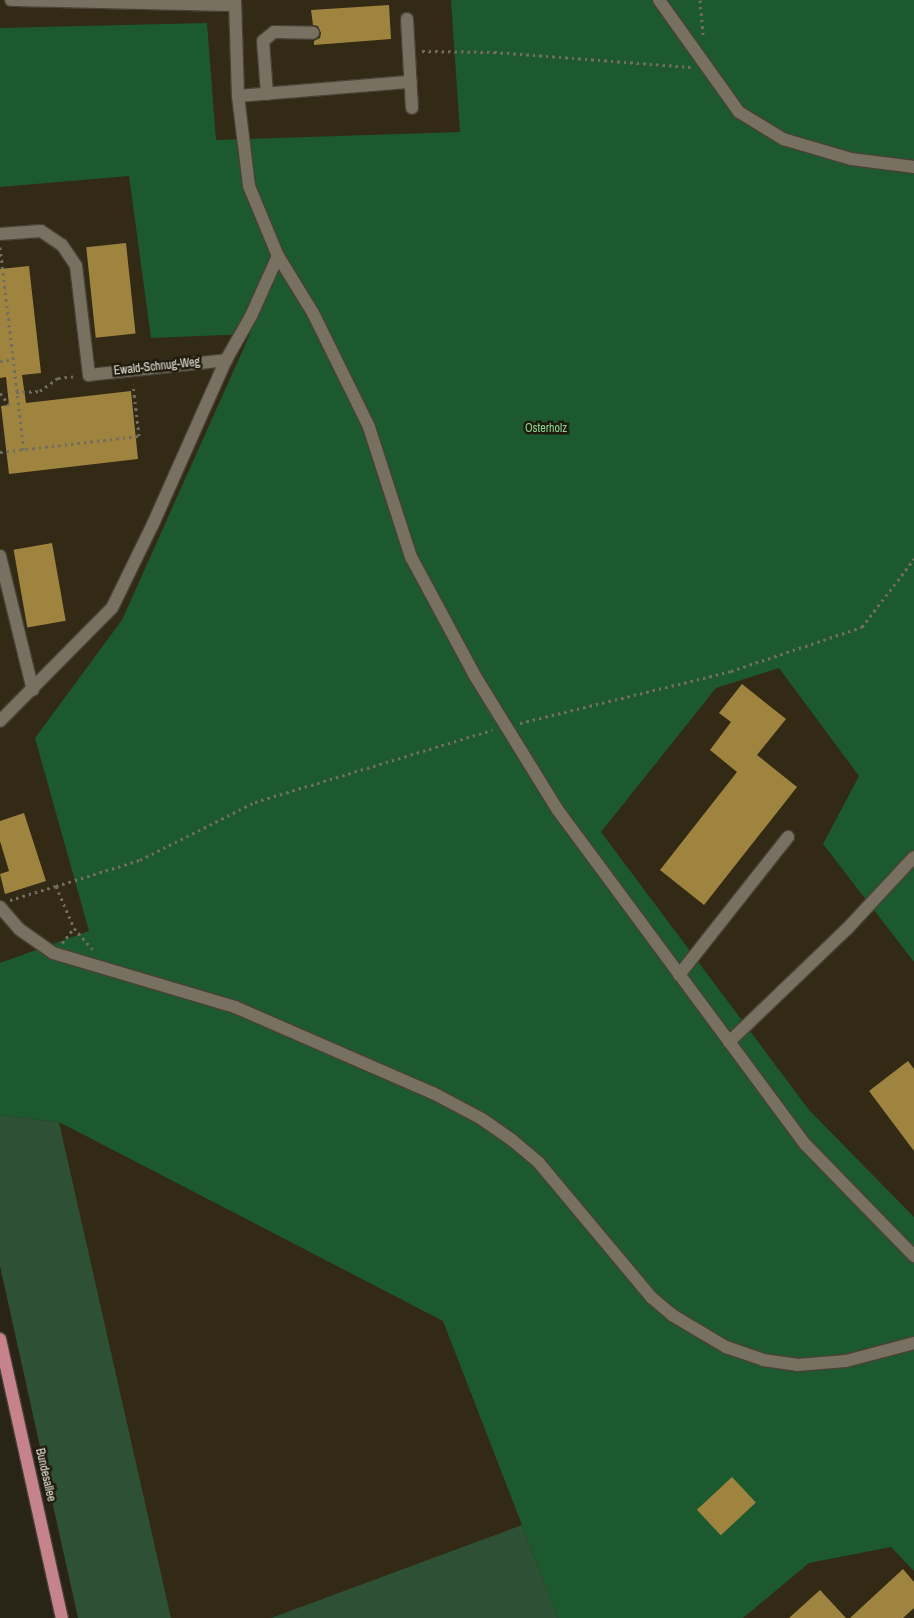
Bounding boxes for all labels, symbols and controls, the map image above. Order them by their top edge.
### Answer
street label: Ewald-Schnug-Weg [113,355,201,379]
park label: Osterholz [525,422,567,436]
street label: Bundesallee [32,1447,58,1503]

